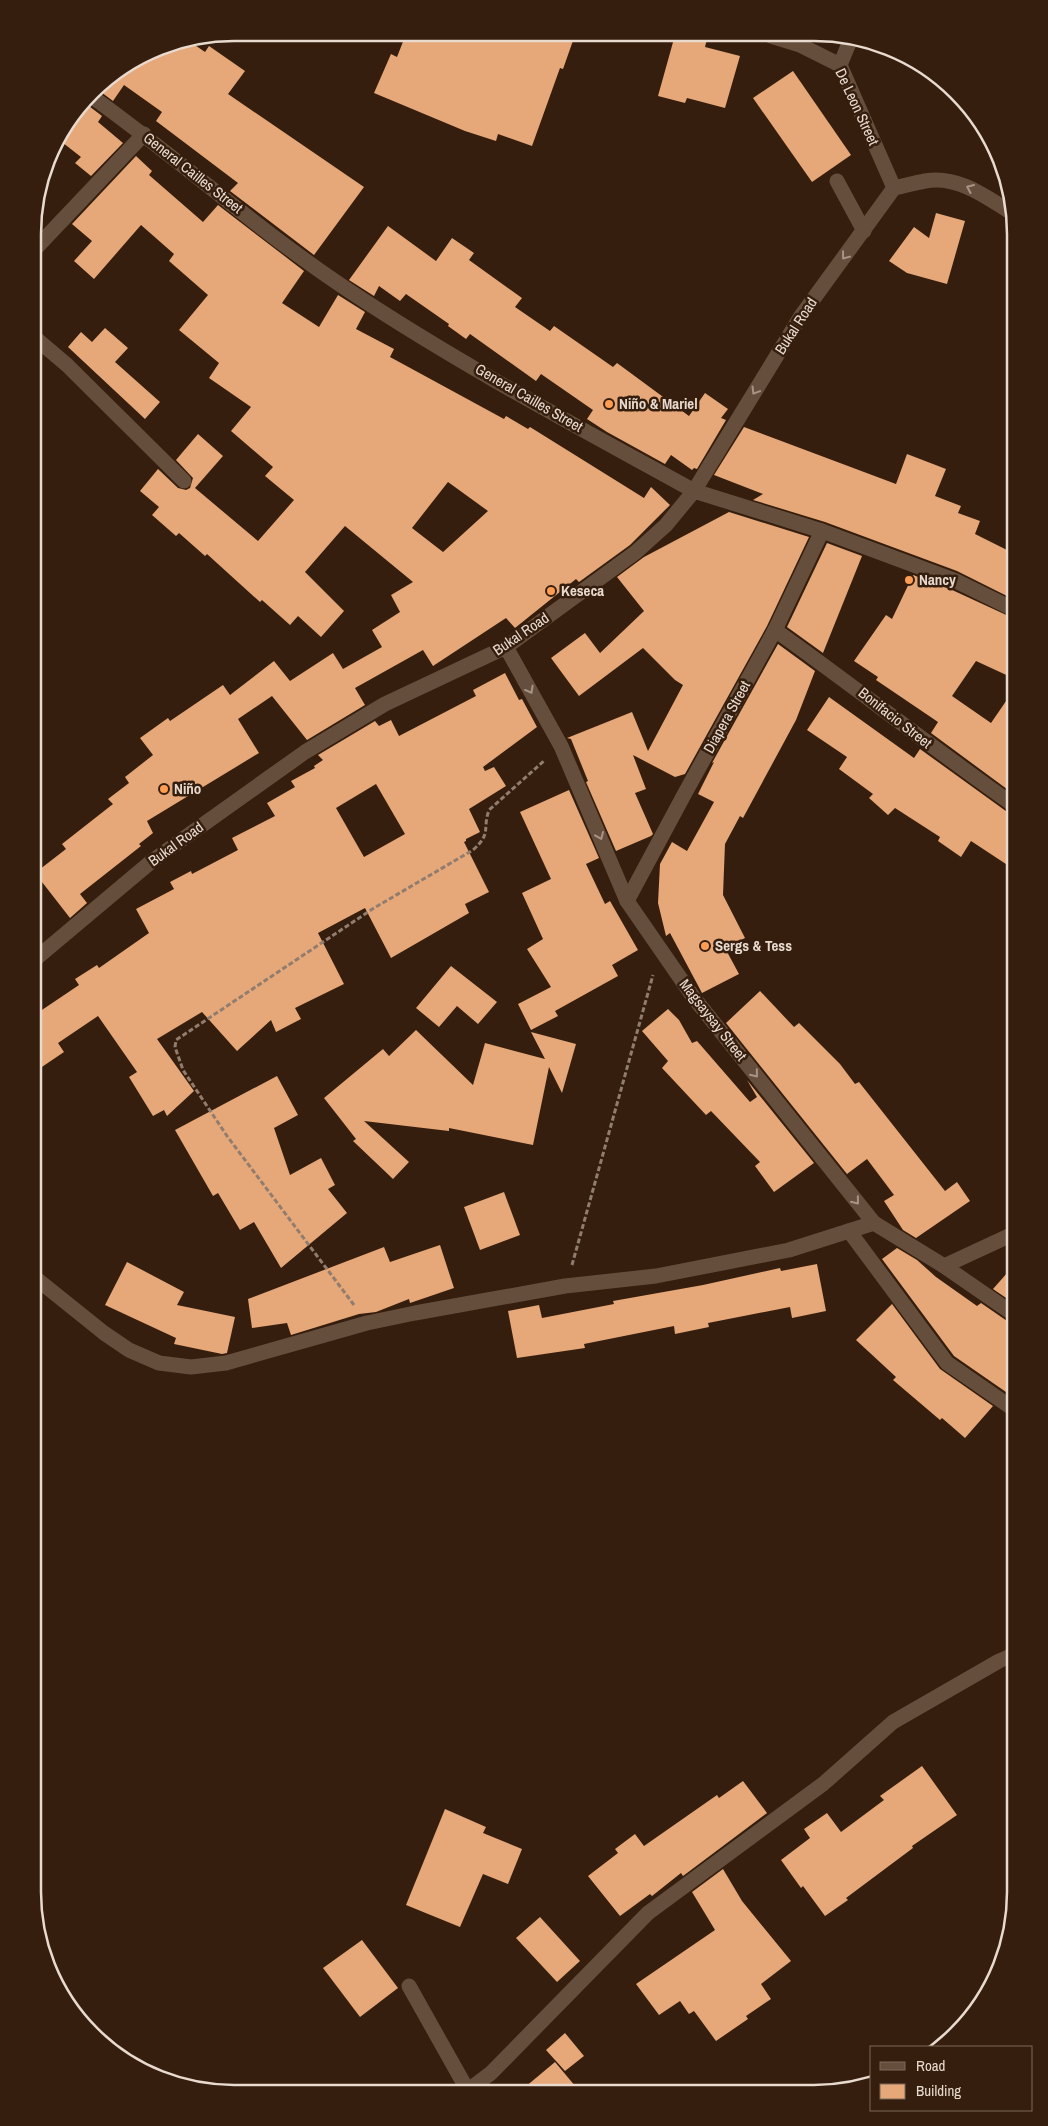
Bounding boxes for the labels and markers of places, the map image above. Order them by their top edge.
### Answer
place label: Niño & Mariel [619,393,698,414]
marker: Niño & Mariel [603,398,615,410]
place label: Nancy [919,569,956,590]
marker: Nancy [903,574,915,586]
place label: Keseca [561,580,604,601]
marker: Keseca [545,585,557,597]
place label: Niño [174,778,201,799]
marker: Niño [158,783,170,795]
place label: Sergs & Tess [715,935,792,956]
marker: Sergs & Tess [699,940,711,952]

